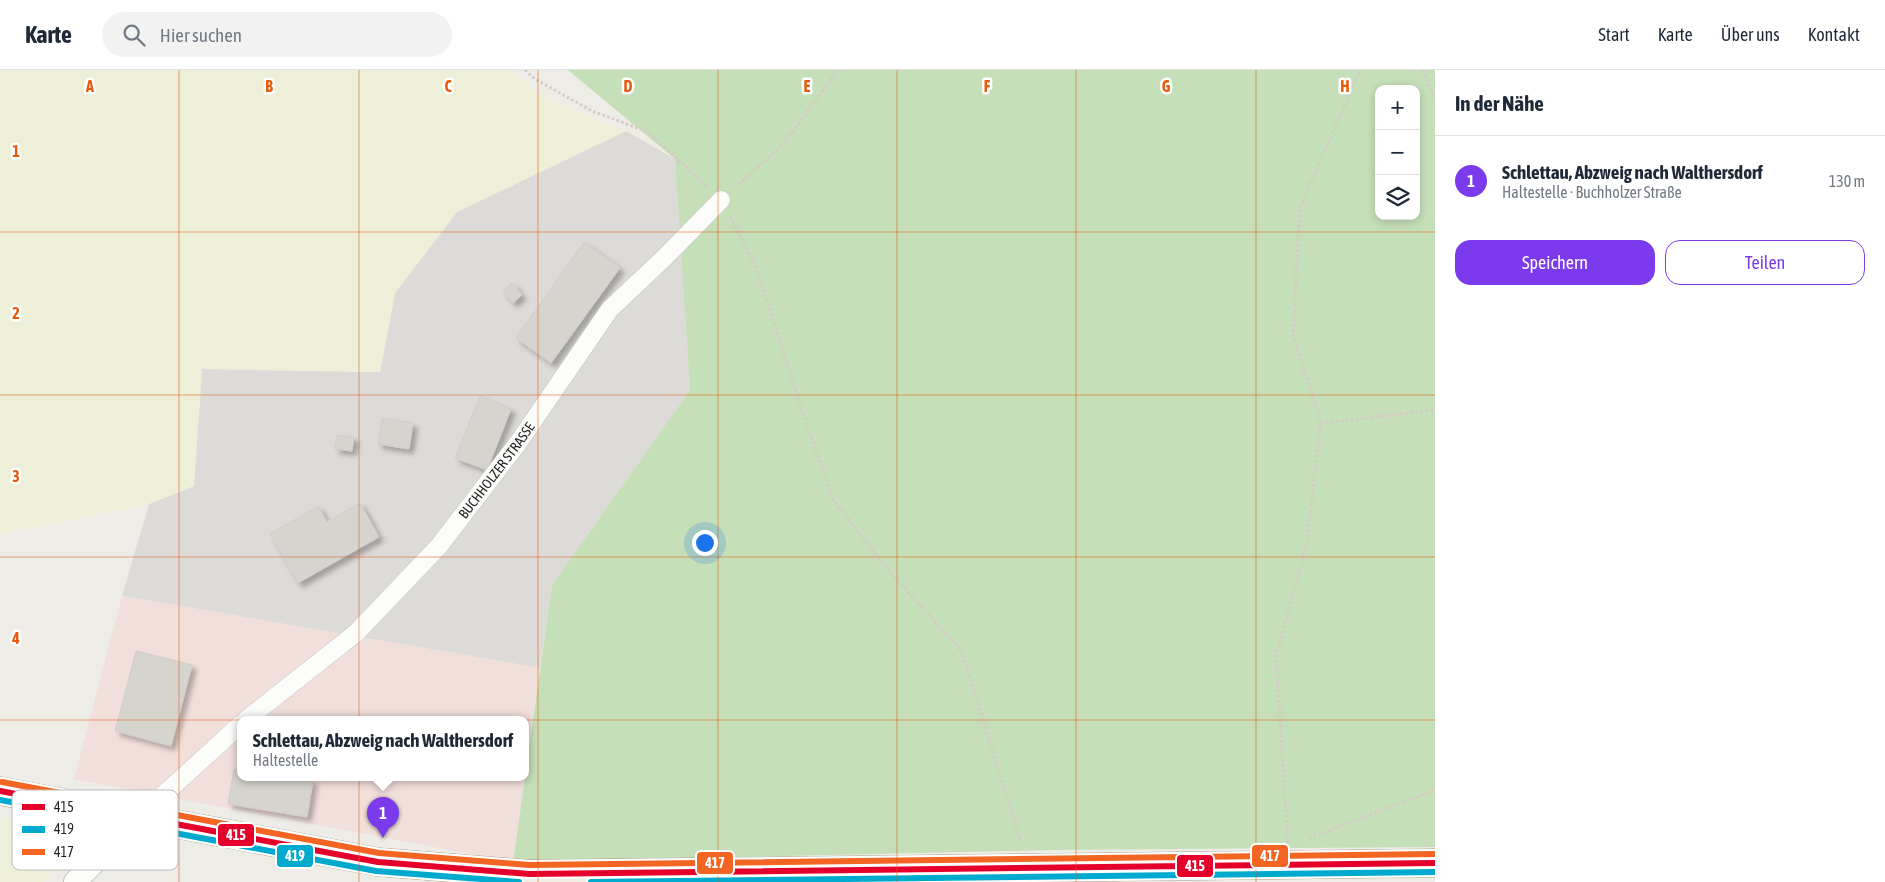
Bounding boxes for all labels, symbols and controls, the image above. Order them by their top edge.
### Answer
search box [102,12,452,57]
text: Karte [25,21,72,48]
icon: search [120,21,148,49]
text: Hier suchen [160,24,242,46]
text: Start [1598,24,1630,45]
text: Karte [1658,24,1693,45]
text: Über uns [1721,24,1780,45]
text: Kontakt [1808,24,1860,45]
text: A [85,77,94,95]
text: B [265,77,273,95]
text: C [444,77,452,95]
text: D [624,77,633,95]
text: E [804,77,811,95]
text: F [984,77,991,95]
text: G [1162,77,1171,95]
text: H [1340,77,1350,95]
map controls [1375,85,1420,220]
button: + [1375,85,1420,130]
text: In der Nähe [1455,91,1544,115]
button: − [1375,130,1420,175]
text: 1 [12,142,20,160]
text: Schlettau, Abzweig nach Walthersdorf [1502,161,1763,183]
text: 1 [1467,172,1475,190]
text: 130 m [1829,172,1865,190]
button: layers [1375,175,1420,220]
text: Haltestelle · Buchholzer Straße [1502,183,1682,201]
button: Speichern [1455,240,1655,285]
button: Teilen [1665,240,1865,285]
text: 2 [12,304,20,322]
street label: BUCHHOLZER STRASSE [455,419,538,522]
text: 3 [12,467,20,485]
your location [692,530,718,556]
text: 4 [11,629,20,647]
popup [237,716,529,781]
text: Schlettau, Abzweig nach Walthersdorf [253,729,513,751]
text: Haltestelle [253,751,318,769]
legend [12,790,178,870]
pin: 1 [367,797,399,838]
text: 415 [54,799,74,815]
text: 419 [54,821,74,837]
line badge: 415 [217,823,255,847]
text: 415 [225,827,246,843]
text: 417 [54,844,74,860]
line badge: 419 [276,844,314,868]
line badge: 417 [1251,844,1289,868]
text: 419 [284,848,305,864]
text: 417 [1259,848,1280,864]
line badge: 417 [696,851,734,875]
line badge: 415 [1176,854,1214,878]
text: 417 [704,855,725,871]
text: 415 [1184,858,1205,874]

